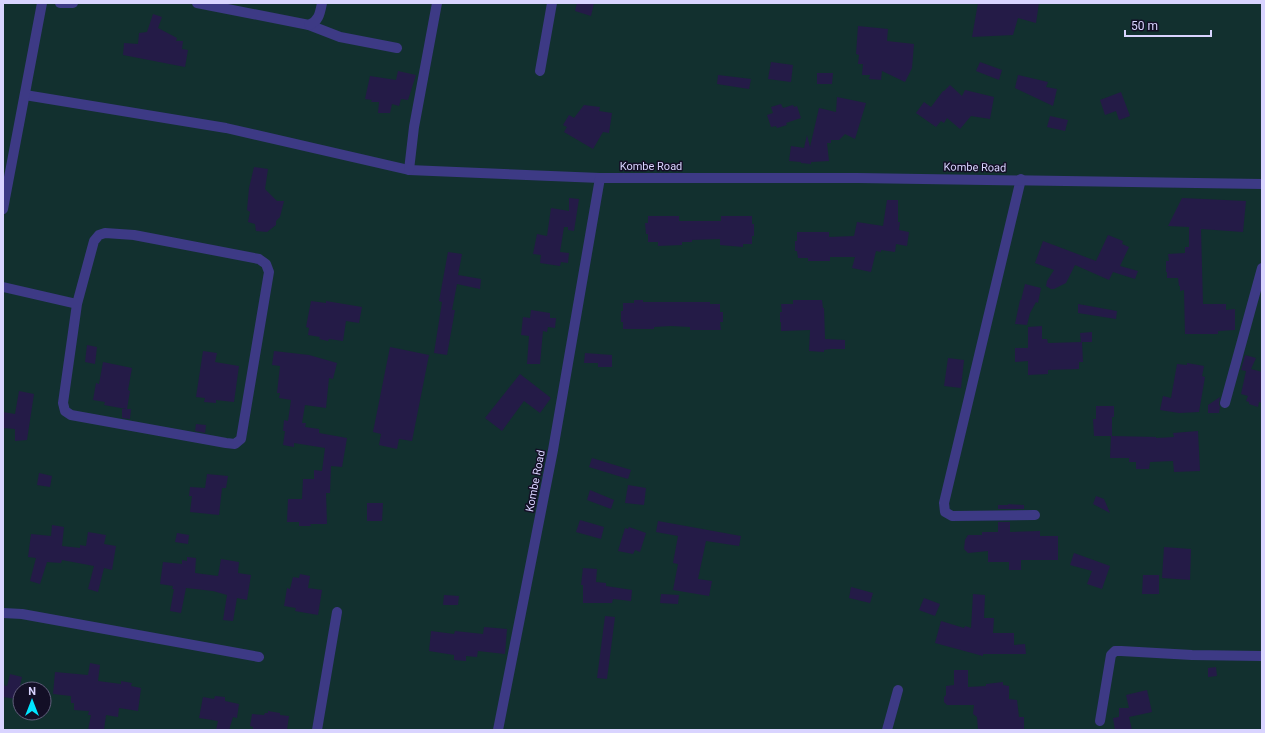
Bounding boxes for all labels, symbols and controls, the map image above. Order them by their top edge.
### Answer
scale bar [1125,12,1211,38]
text: 50 m [1131,19,1158,33]
street label: Kombe Road [620,160,682,173]
street label: Kombe Road [944,160,1006,175]
street label: Kombe Road [523,449,548,513]
north arrow [12,681,52,721]
text: N [28,685,36,698]

